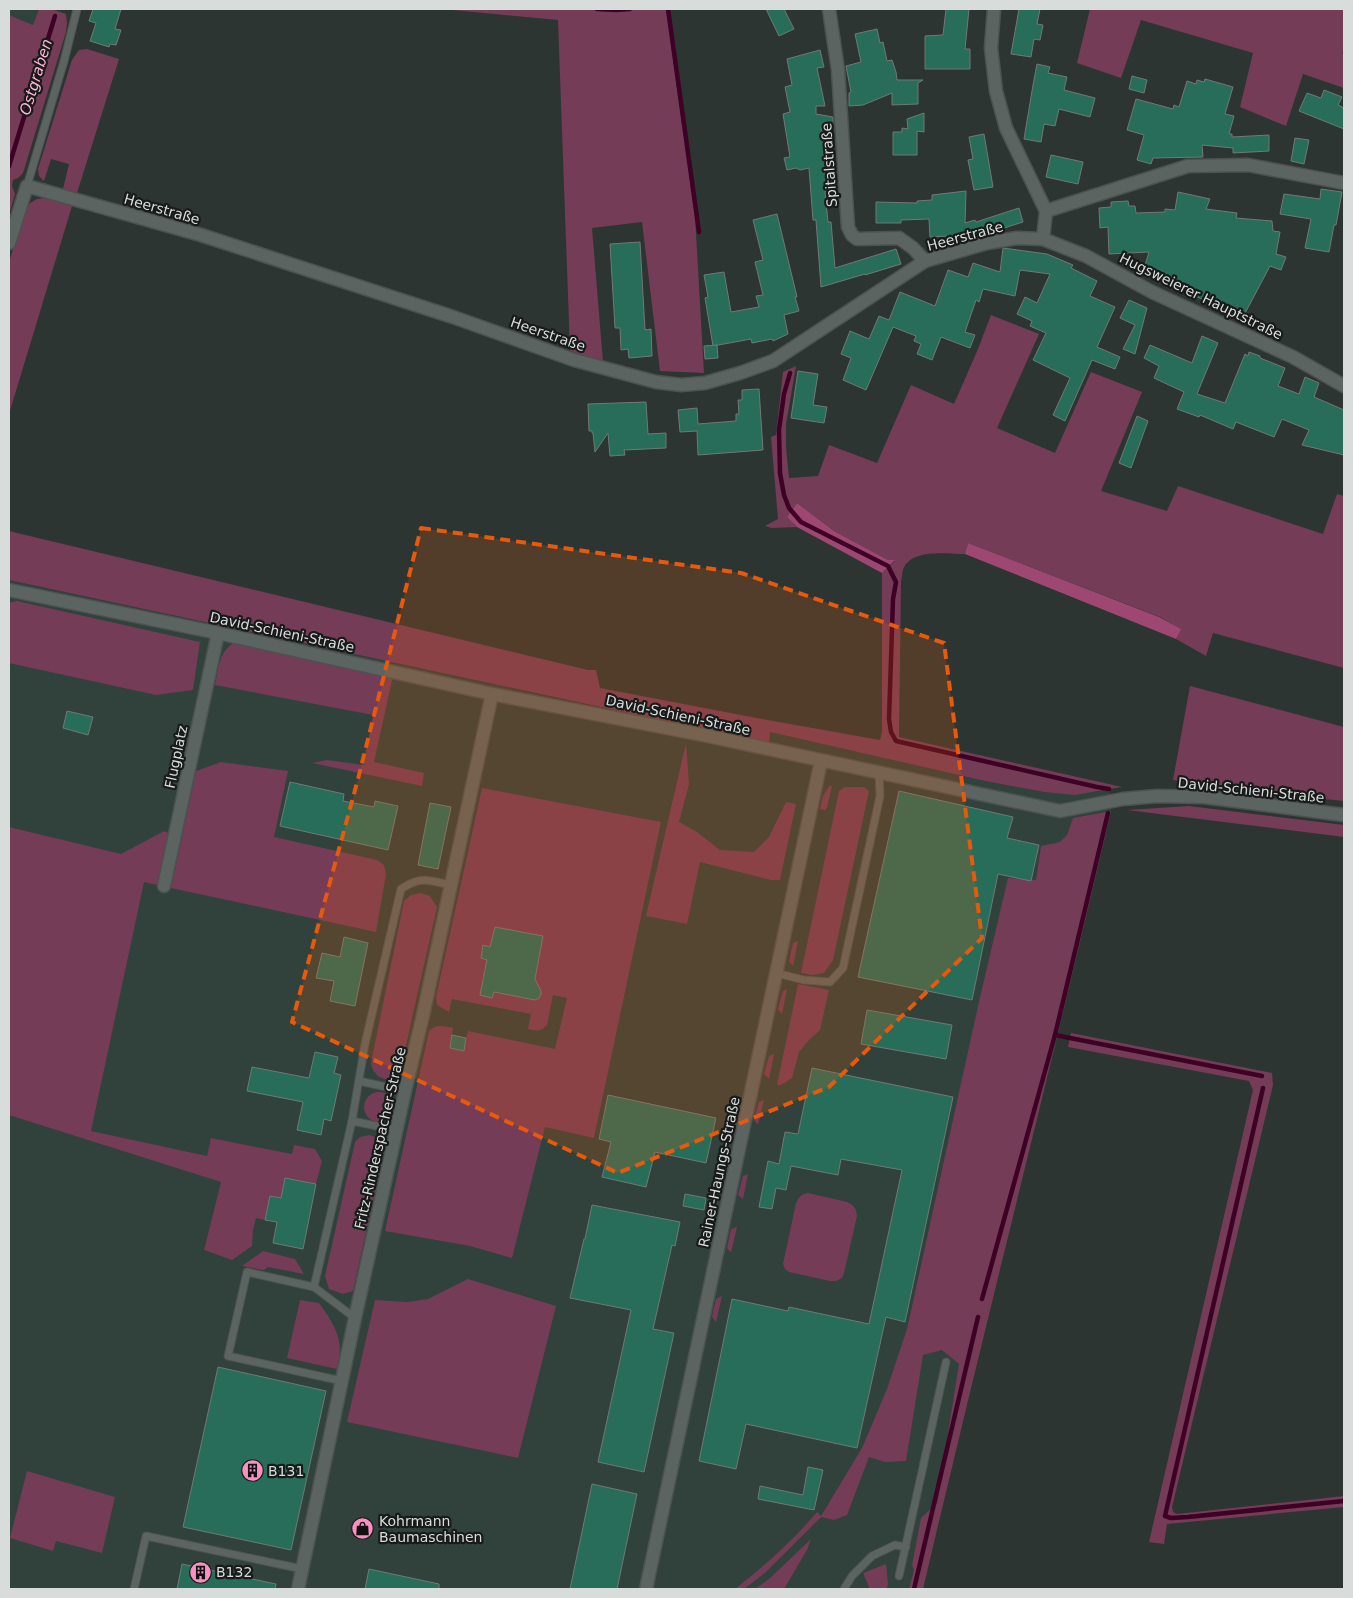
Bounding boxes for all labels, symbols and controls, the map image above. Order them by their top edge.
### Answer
water label: Ostgraben [16,37,56,117]
street label: Spitalstraße [818,122,840,208]
street label: Heerstraße [122,191,202,227]
street label: Heerstraße [925,218,1005,254]
street label: Hugsweierer Hauptstraße [1117,250,1285,342]
street label: Heerstraße [508,314,588,354]
street label: David-Schieni-Straße [208,609,356,655]
street label: David-Schieni-Straße [604,692,752,738]
street label: Flugplatz [162,724,190,790]
street label: David-Schieni-Straße [1177,774,1325,806]
street label: Fritz-Rinderspacher-Straße [351,1045,409,1231]
street label: Rainer-Haungs-Straße [695,1095,743,1249]
building icon: B131 [240,1459,264,1483]
place label: B131 [268,1463,304,1479]
place label: Kohrmann Baumaschinen [379,1513,482,1545]
shop icon: Kohrmann Baumaschinen [351,1517,375,1541]
building icon: B132 [188,1560,212,1584]
place label: B132 [216,1564,252,1580]

